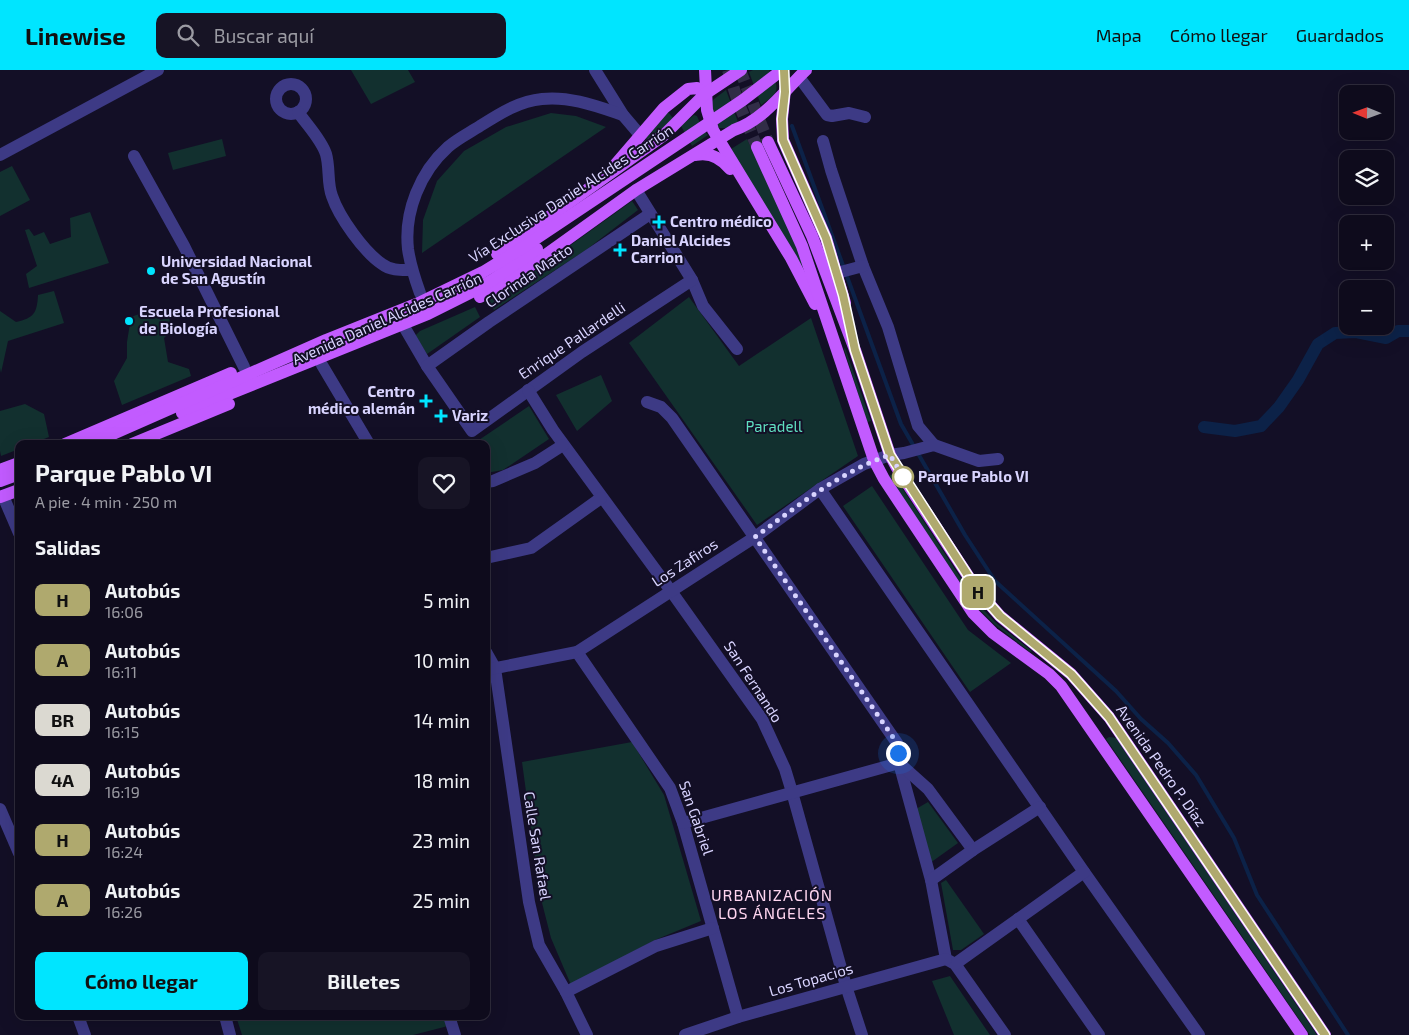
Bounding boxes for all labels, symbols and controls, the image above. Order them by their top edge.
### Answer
search box [156,13,506,58]
text: Linewise [25,21,126,50]
icon: search [174,21,202,49]
text: Buscar aquí [214,24,314,47]
text: Mapa [1096,24,1142,46]
text: Cómo llegar [1170,24,1268,46]
text: Guardados [1296,24,1384,46]
north arrow [1339,85,1394,140]
map controls [1339,85,1394,335]
street label: Vía Exclusiva Daniel Alcides Carrión [465,120,676,266]
button: layers [1339,150,1394,205]
place label: Centro médico [670,212,772,230]
marker: Centro médico [652,215,666,229]
button: + [1339,215,1394,270]
place label: Daniel Alcides Carrion [631,231,731,266]
street label: Clorinda Matto [481,239,576,311]
marker: Daniel Alcides Carrion [613,243,627,257]
place label: Universidad Nacional de San Agustín [161,252,312,287]
marker: Universidad Nacional de San Agustín [145,265,157,277]
street label: Avenida Daniel Alcides Carrión [289,268,484,368]
button: − [1339,280,1394,335]
street label: Enrique Pallardelli [515,298,628,382]
place label: Escuela Profesional de Biología [139,302,280,337]
marker: Escuela Profesional de Biología [123,315,135,327]
place label: Centro médico alemán [308,382,415,417]
marker: Centro médico alemán [419,394,433,408]
place label: Variz [452,406,488,424]
marker: Variz [434,409,448,423]
park label: Paradell [746,417,803,435]
button: heart [418,457,470,509]
text: Parque Pablo VI [35,458,212,487]
marker: Parque Pablo VI [892,466,914,488]
place label: Parque Pablo VI [918,467,1029,485]
text: A pie · 4 min · 250 m [35,492,177,511]
street label: Los Zafiros [648,534,721,590]
text: Salidas [35,536,101,559]
line badge: H [962,576,994,608]
text: Autobús [105,579,180,602]
text: H [972,581,984,603]
text: H [56,589,69,611]
text: 5 min [423,589,470,612]
text: 16:06 [105,602,143,621]
street label: San Fernando [721,637,787,726]
text: Autobús [105,639,180,662]
text: A [57,649,68,671]
text: 10 min [414,649,470,672]
text: 16:11 [105,662,137,681]
text: Autobús [105,699,180,722]
street label: Avenida Pedro P. Díaz [1113,701,1211,830]
text: BR [51,709,74,731]
text: 14 min [414,709,470,732]
text: 16:15 [105,722,139,741]
your location [886,741,911,766]
text: Autobús [105,759,180,782]
text: 4A [51,769,74,791]
text: 18 min [414,769,470,792]
street label: San Gabriel [676,778,718,858]
text: 16:19 [105,782,140,801]
street label: Calle San Rafael [521,790,556,902]
text: Autobús [105,819,180,842]
text: H [56,829,69,851]
text: 23 min [412,829,470,852]
text: 16:24 [105,842,143,861]
text: Autobús [105,879,180,902]
district label: URBANIZACIÓN LOS ÁNGELES [711,885,833,922]
text: A [57,889,68,911]
text: 25 min [413,889,470,912]
text: 16:26 [105,902,142,921]
button: Cómo llegar [35,952,248,1010]
button: Billetes [258,952,470,1010]
street label: Los Topacios [767,958,855,1000]

